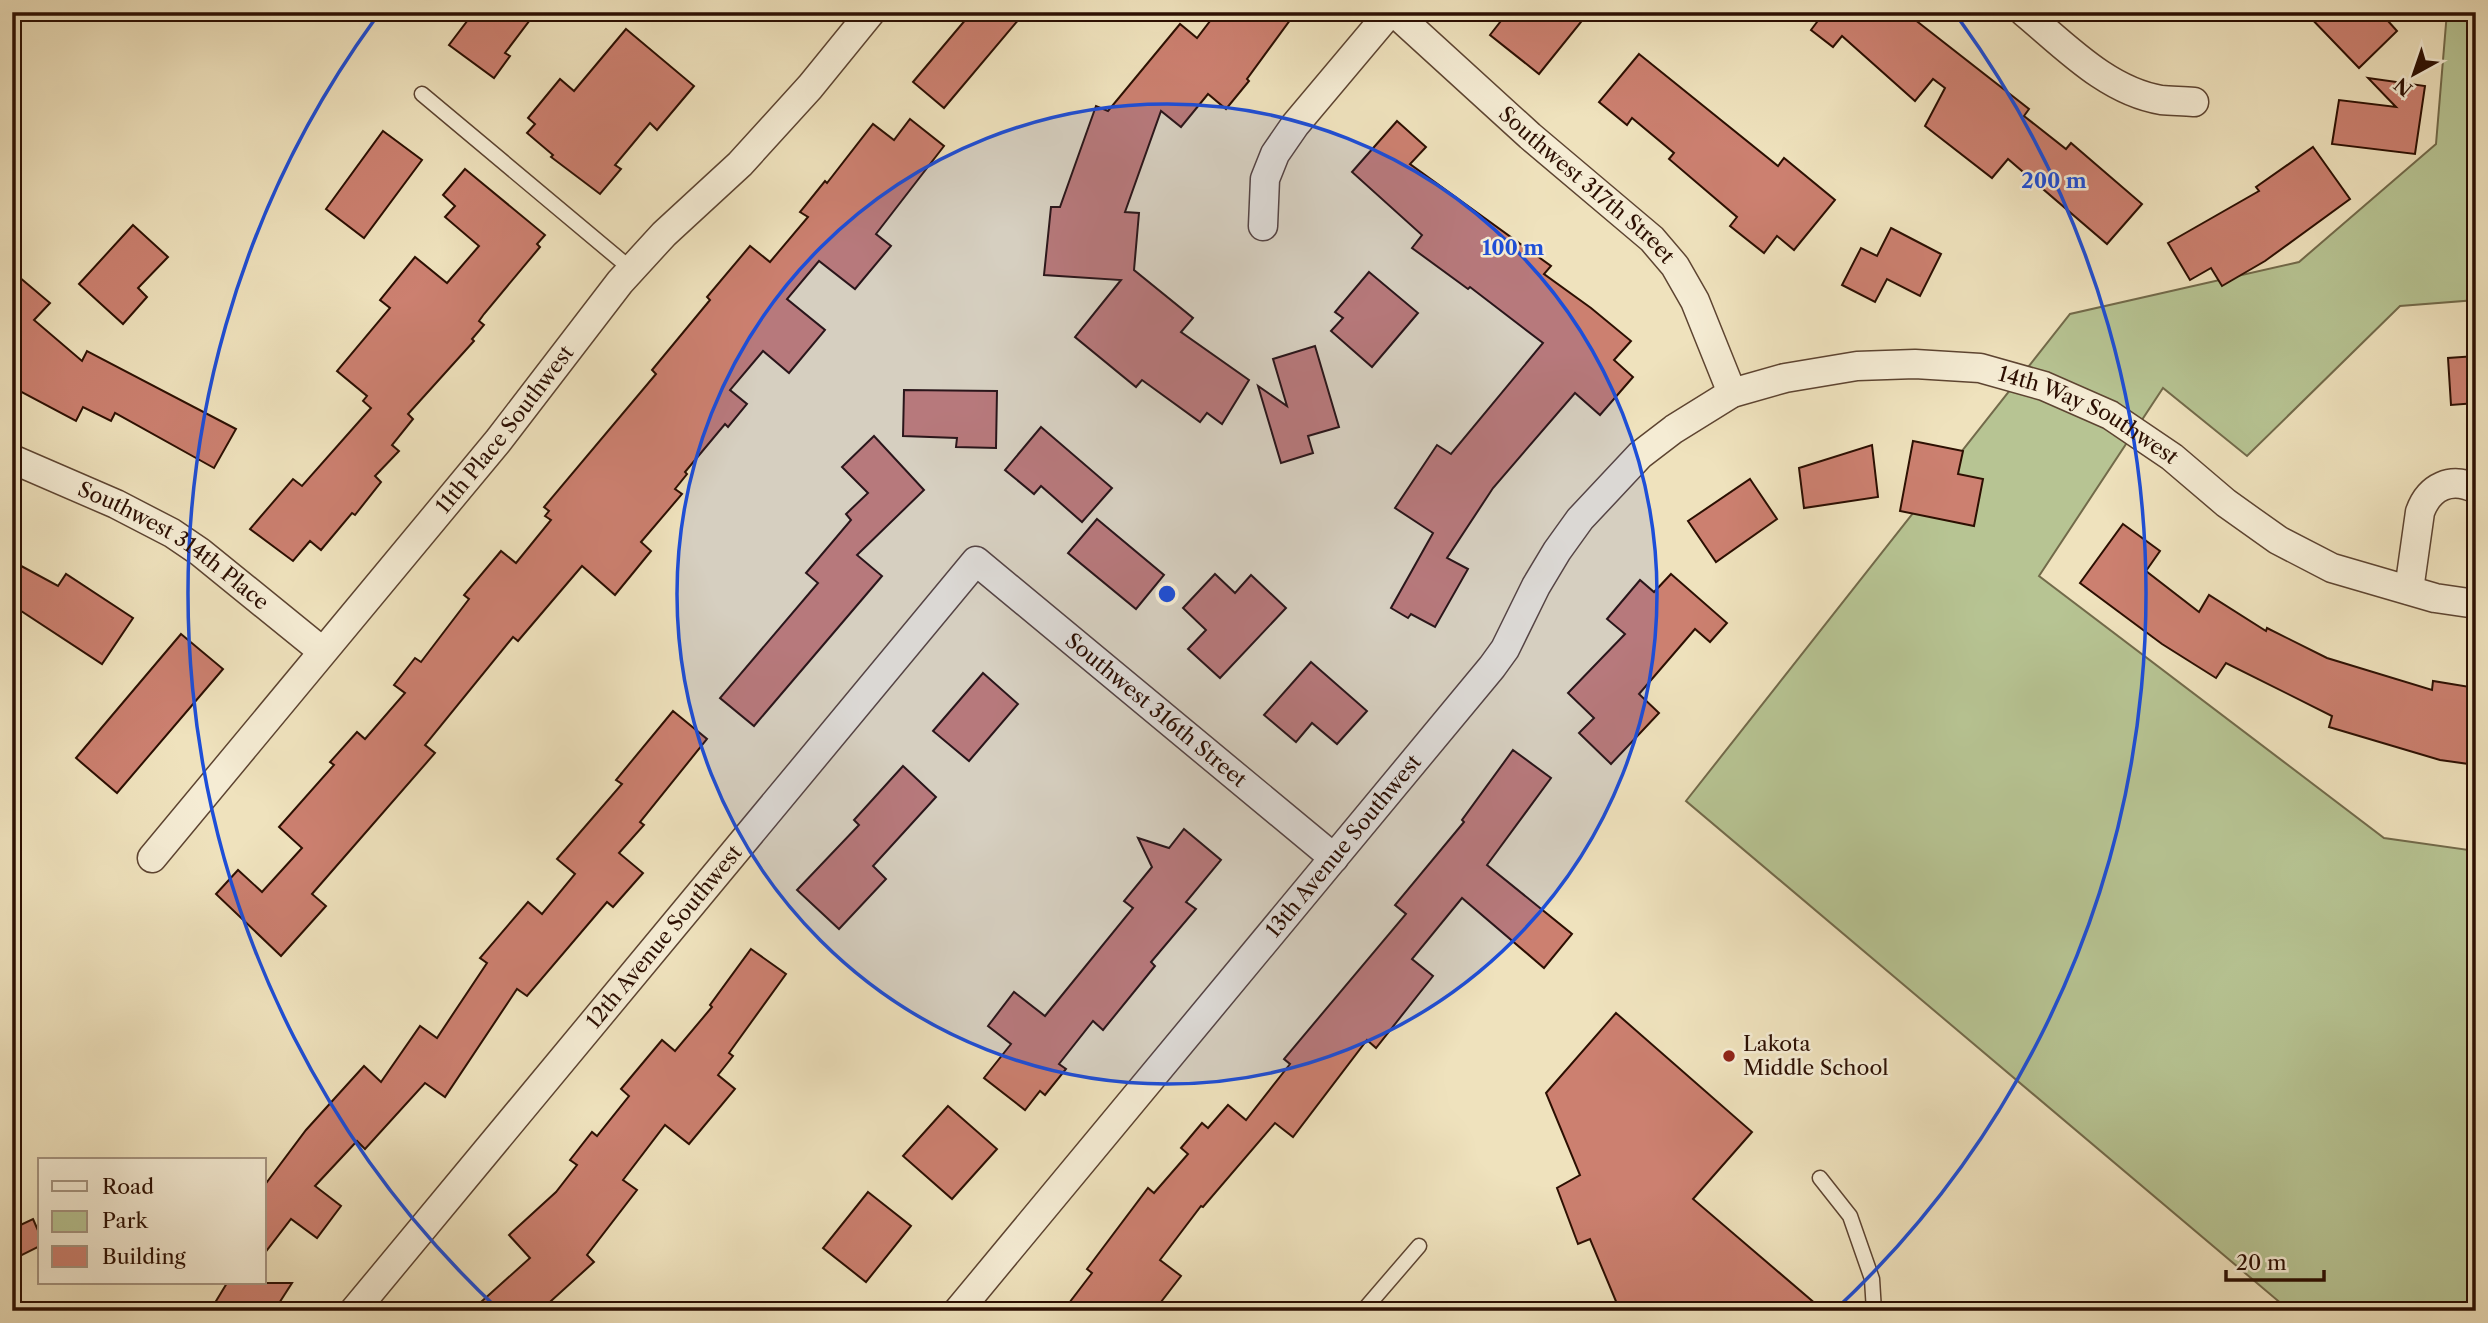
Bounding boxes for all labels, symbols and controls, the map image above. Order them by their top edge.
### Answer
north arrow [2380,38,2450,108]
text: N [2390,73,2417,101]
street label: Southwest 317th Street [1494,101,1680,269]
text: 200 m [2021,168,2087,193]
text: 100 m [1482,235,1544,260]
street label: 11th Place Southwest [430,340,579,518]
street label: 14th Way Southwest [1996,361,2184,469]
street label: Southwest 314th Place [74,476,274,615]
centre of rings [1155,582,1179,606]
street label: Southwest 316th Street [1061,628,1252,792]
street label: 13th Avenue Southwest [1260,749,1426,942]
street label: 12th Avenue Southwest [581,840,747,1033]
place label: Lakota Middle School [1743,1031,1889,1080]
marker: Lakota Middle School [1721,1048,1737,1064]
legend [38,1158,266,1284]
text: Road [102,1174,154,1199]
text: Park [102,1208,148,1233]
scale bar [2226,1239,2324,1283]
text: Building [102,1244,187,1269]
text: 20 m [2236,1250,2287,1275]

